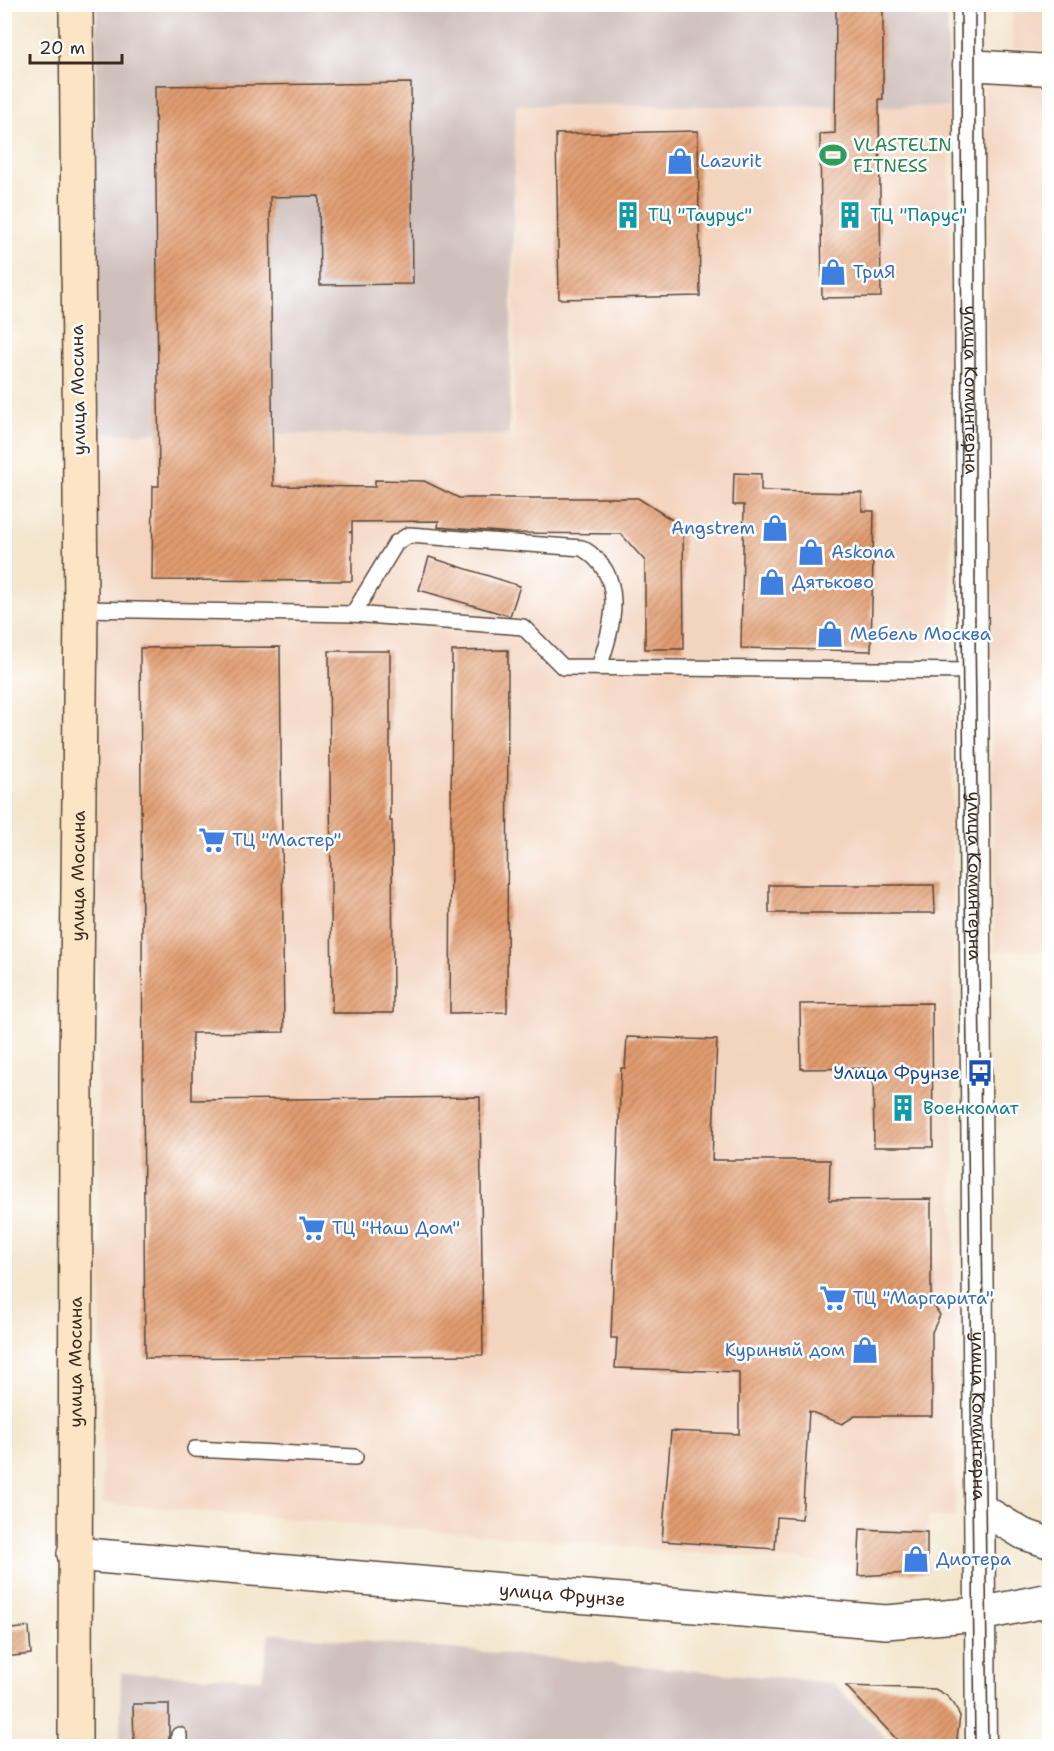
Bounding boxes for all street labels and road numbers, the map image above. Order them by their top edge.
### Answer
street label: улица Коминтерна [958,305,984,475]
street label: улица Мосина [65,324,91,456]
street label: улица Коминтерна [962,791,987,961]
street label: улица Мосина [65,810,91,942]
street label: улица Мосина [63,1296,88,1428]
street label: улица Коминтерна [966,1331,991,1501]
street label: улица Фрунзе [498,1578,626,1612]

